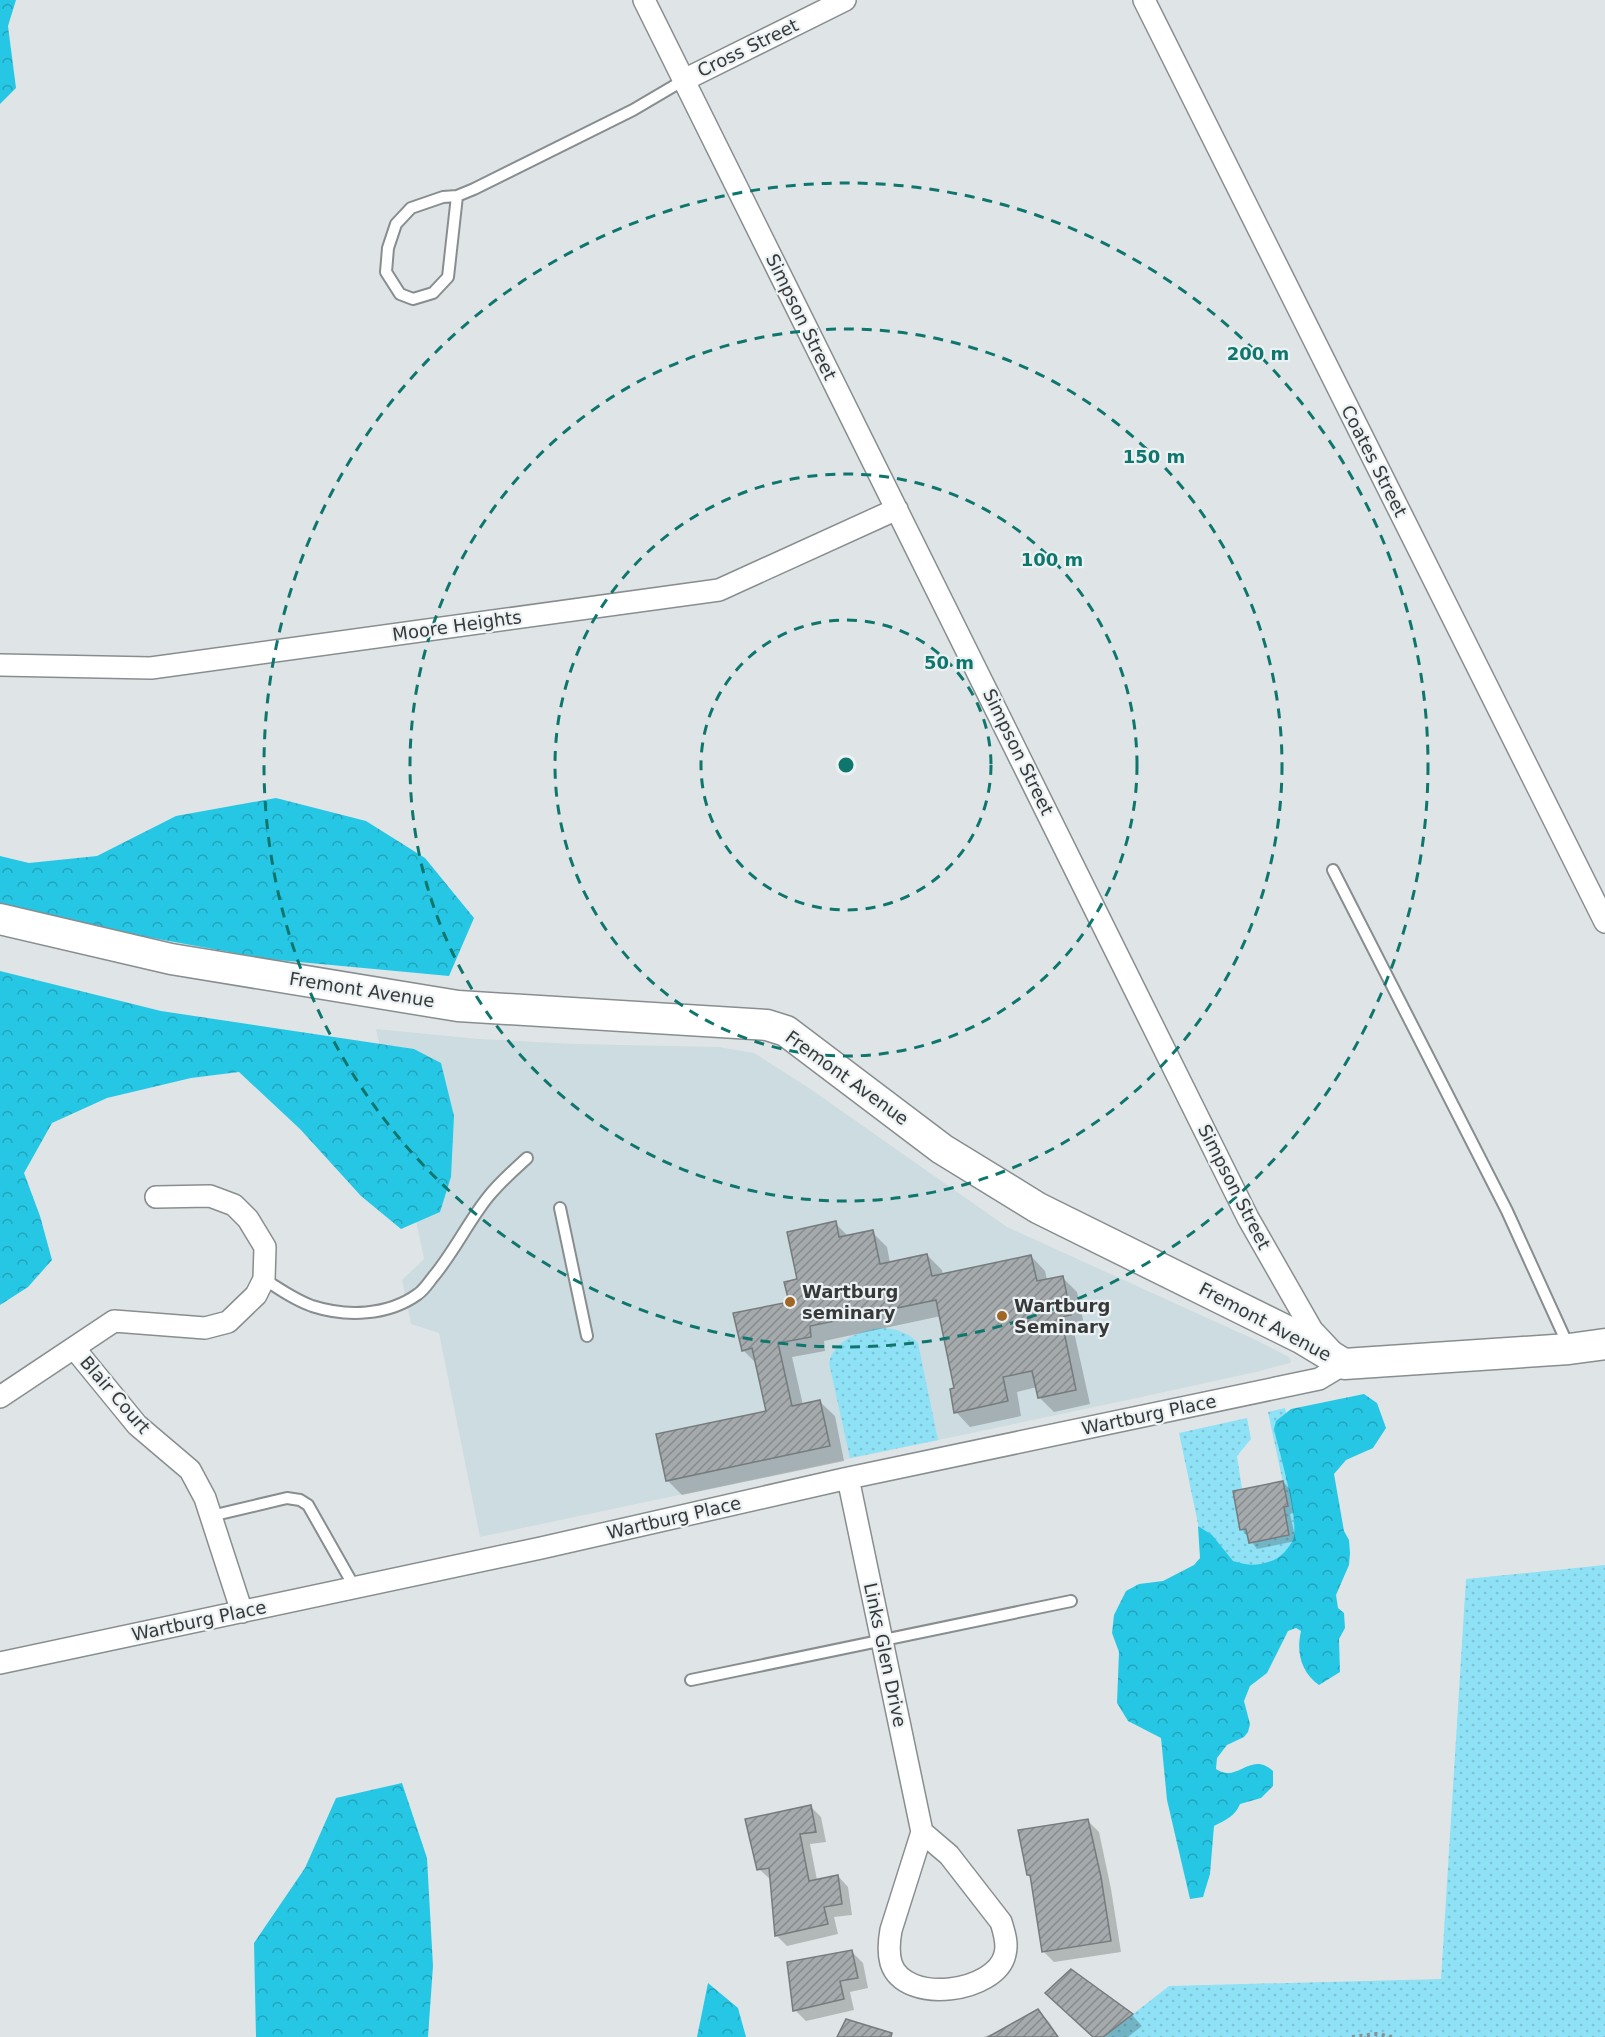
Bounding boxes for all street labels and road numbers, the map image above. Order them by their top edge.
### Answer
street label: Cross Street [694,14,802,81]
street label: Simpson Street [762,250,841,383]
street label: Coates Street [1337,401,1412,520]
street label: Moore Heights [391,606,523,645]
street label: Simpson Street [979,685,1058,818]
street label: Fremont Avenue [288,968,436,1011]
street label: Fremont Avenue [782,1026,913,1129]
street label: Simpson Street [1194,1121,1275,1253]
street label: Fremont Avenue [1196,1278,1335,1365]
street label: Blair Court [76,1352,155,1438]
street label: Wartburg Place [1080,1390,1218,1439]
street label: Wartburg Place [605,1492,743,1543]
street label: Links Glen Drive [860,1581,911,1729]
street label: Wartburg Place [130,1596,268,1645]

